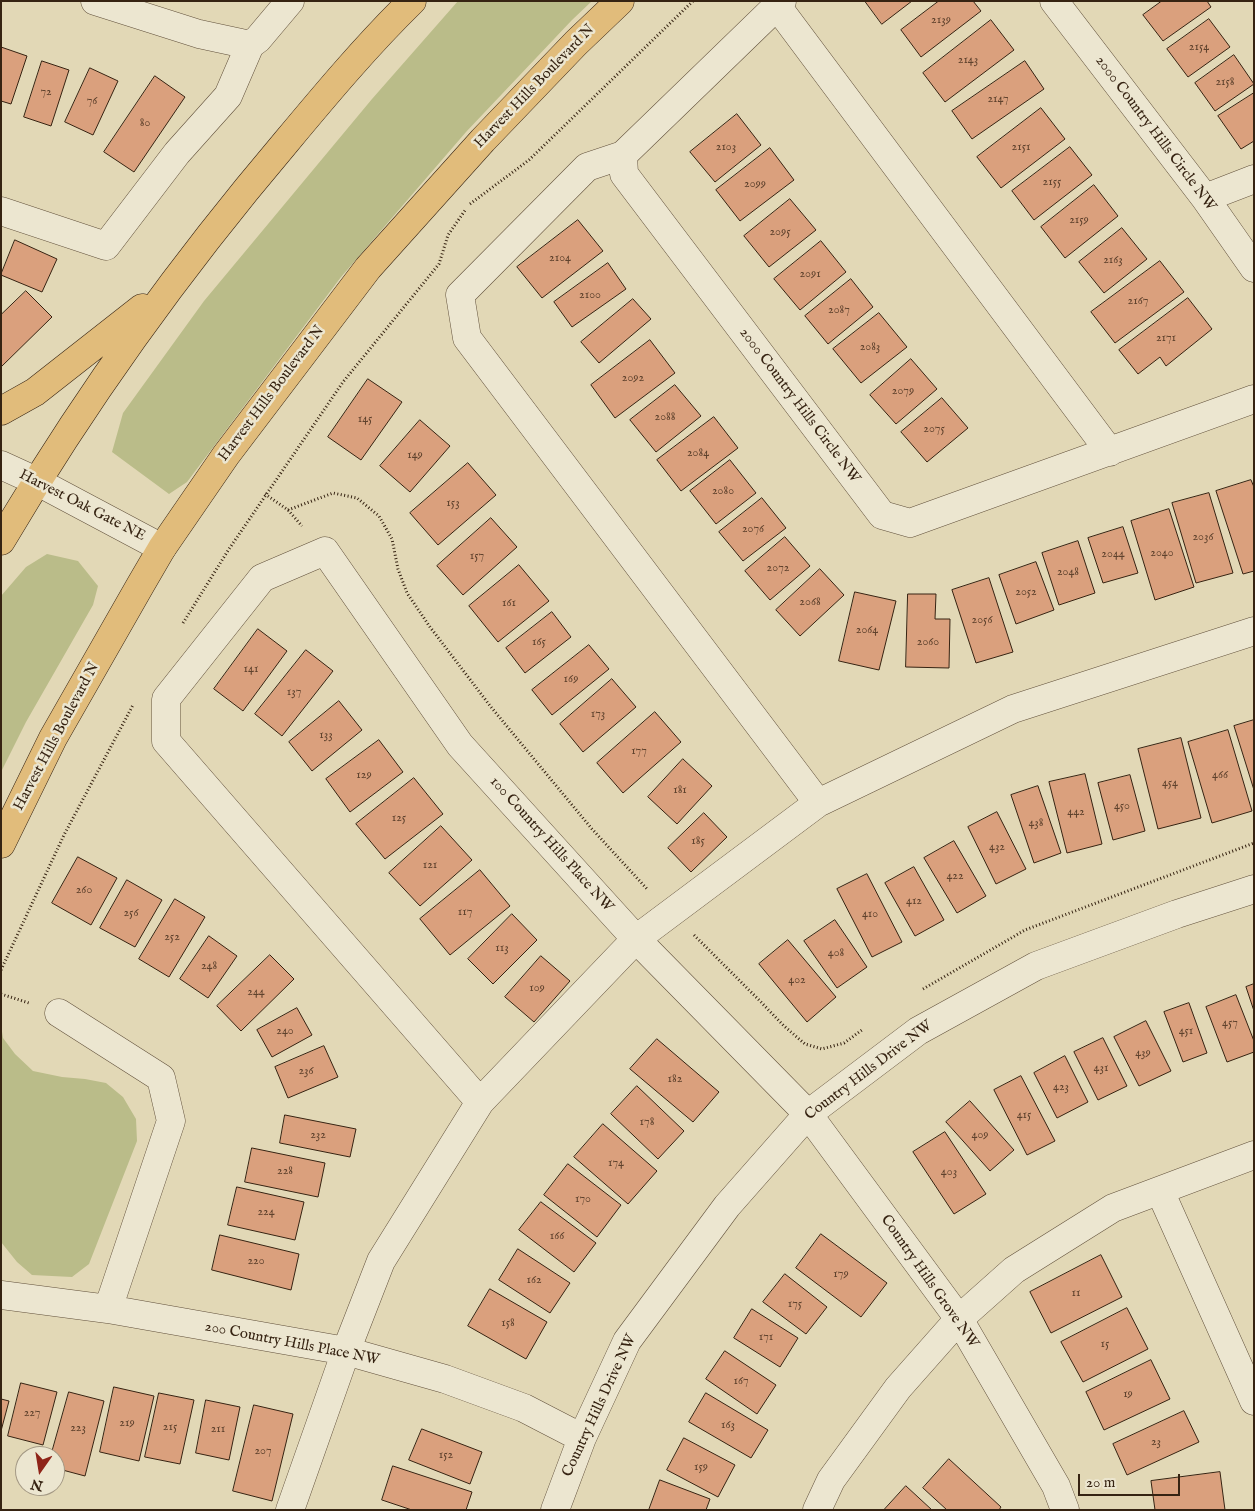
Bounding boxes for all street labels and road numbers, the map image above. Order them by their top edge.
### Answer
street label: Harvest Hills Boulevard N [471,21,599,153]
street label: 2000 Country Hills Circle NW [1091,53,1219,215]
street label: Harvest Hills Boulevard N [215,323,329,465]
street label: 2000 Country Hills Circle NW [735,325,863,487]
street label: Harvest Oak Gate NE [16,466,148,546]
street label: Harvest Hills Boulevard N [10,660,104,814]
street label: 100 Country Hills Place NW [485,774,617,916]
street label: Country Hills Drive NW [802,1017,936,1125]
street label: Country Hills Grove NW [876,1212,982,1352]
street label: 200 Country Hills Place NW [203,1318,381,1370]
street label: Country Hills Drive NW [559,1332,641,1480]

